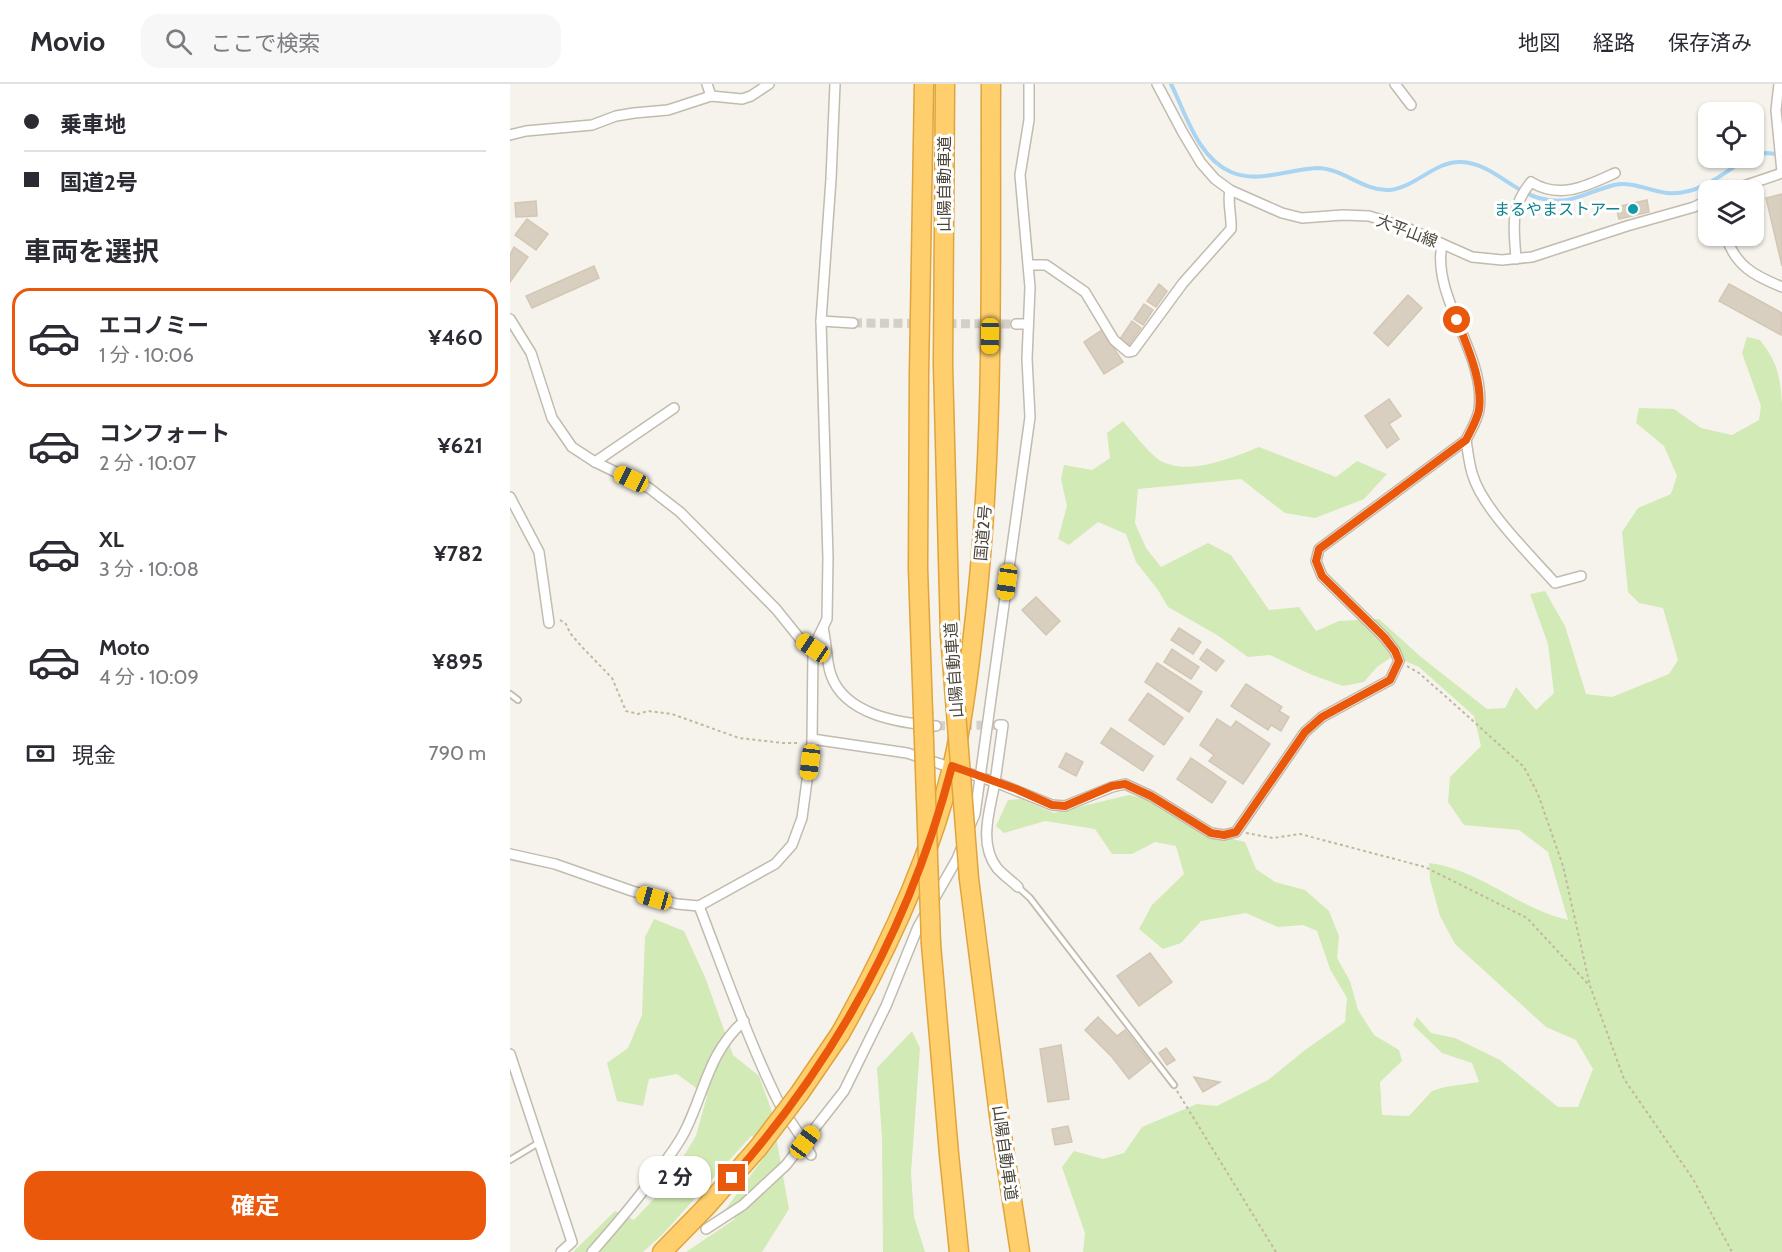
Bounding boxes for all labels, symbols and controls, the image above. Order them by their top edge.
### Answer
search box [141,14,561,68]
text: Movio [30,24,105,58]
icon: search [162,25,195,58]
text: ここで検索 [210,30,320,57]
text: 地図 [1518,30,1560,55]
text: 経路 [1593,30,1635,55]
text: 保存済み [1668,30,1752,55]
map controls [1698,102,1764,246]
button: locate [1698,102,1764,168]
text: 乗車地 [60,111,126,138]
street label: 山陽自動車道 [935,136,954,232]
text: 国道2号 [60,169,138,196]
button: layers [1698,180,1764,246]
place label: まるやまストアー [1494,200,1621,219]
marker: まるやまストアー [1626,202,1640,216]
street label: 大平山線 [1374,211,1440,251]
text: 車両を選択 [24,235,159,268]
route start [1443,306,1470,333]
icon: car [27,311,81,365]
text: エコノミー [99,312,209,339]
car [981,318,999,354]
text: ¥460 [428,324,483,351]
text: 1 分 · 10:06 [99,343,194,367]
icon: car [27,419,81,473]
text: コンフォート [99,420,230,447]
text: ¥621 [438,432,483,459]
text: 2 分 · 10:07 [99,451,196,475]
car [611,463,651,495]
street label: 国道2号 [971,504,995,562]
text: XL [99,526,124,553]
icon: car [27,527,81,581]
text: ¥782 [434,540,483,567]
text: 3 分 · 10:08 [99,557,199,581]
car [996,563,1018,601]
street label: 山陽自動車道 [941,621,967,719]
car [793,630,833,666]
text: Moto [99,634,150,661]
icon: car [27,635,81,689]
text: ¥895 [432,648,483,675]
text: 4 分 · 10:09 [99,665,199,689]
icon: cash [24,737,57,770]
text: 790 m [429,741,486,765]
text: 現金 [72,742,116,769]
car [799,743,821,781]
car [634,884,674,912]
street label: 山陽自動車道 [989,1104,1021,1202]
car [787,1122,823,1162]
callout: 2 分 [639,1157,711,1199]
route end [718,1164,745,1191]
text: 2 分 [657,1165,693,1189]
button: 確定 [24,1171,486,1240]

